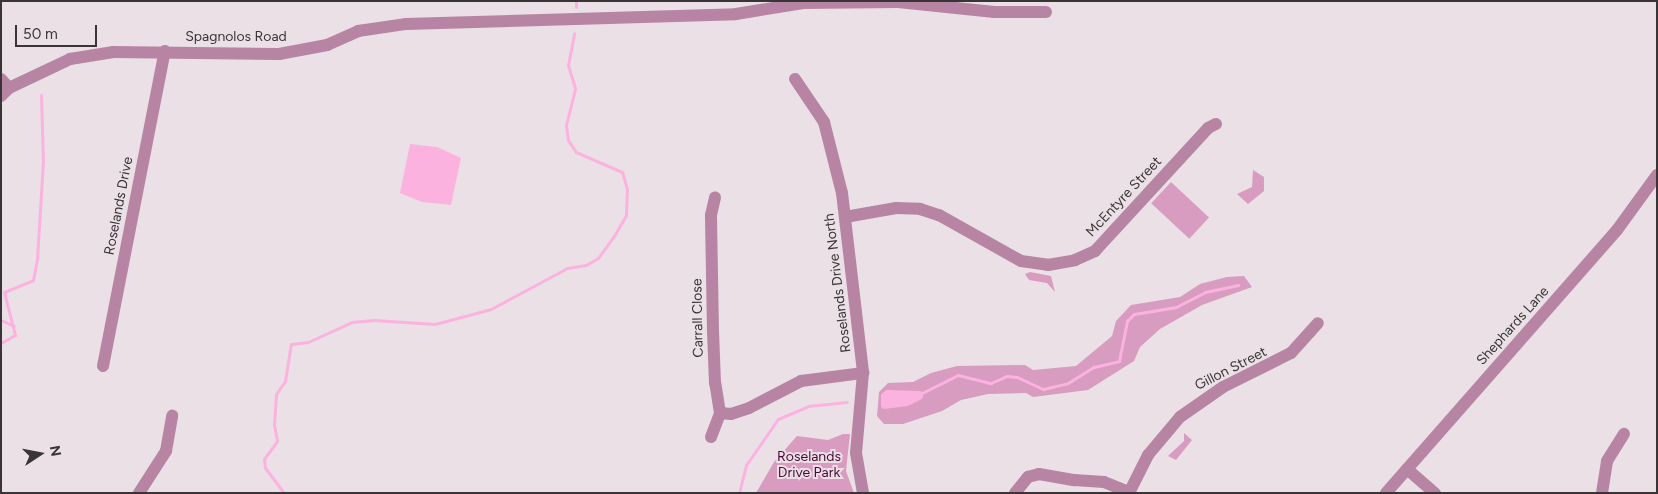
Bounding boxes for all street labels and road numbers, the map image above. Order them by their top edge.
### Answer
street label: Spagnolos Road [185,29,287,45]
street label: McEntyre Street [1083,154,1165,240]
street label: Roselands Drive [101,155,137,257]
street label: Roselands Drive North [821,213,855,353]
street label: Carrall Close [689,278,707,358]
street label: Shephards Lane [1473,283,1553,369]
street label: Gillon Street [1192,344,1270,394]

